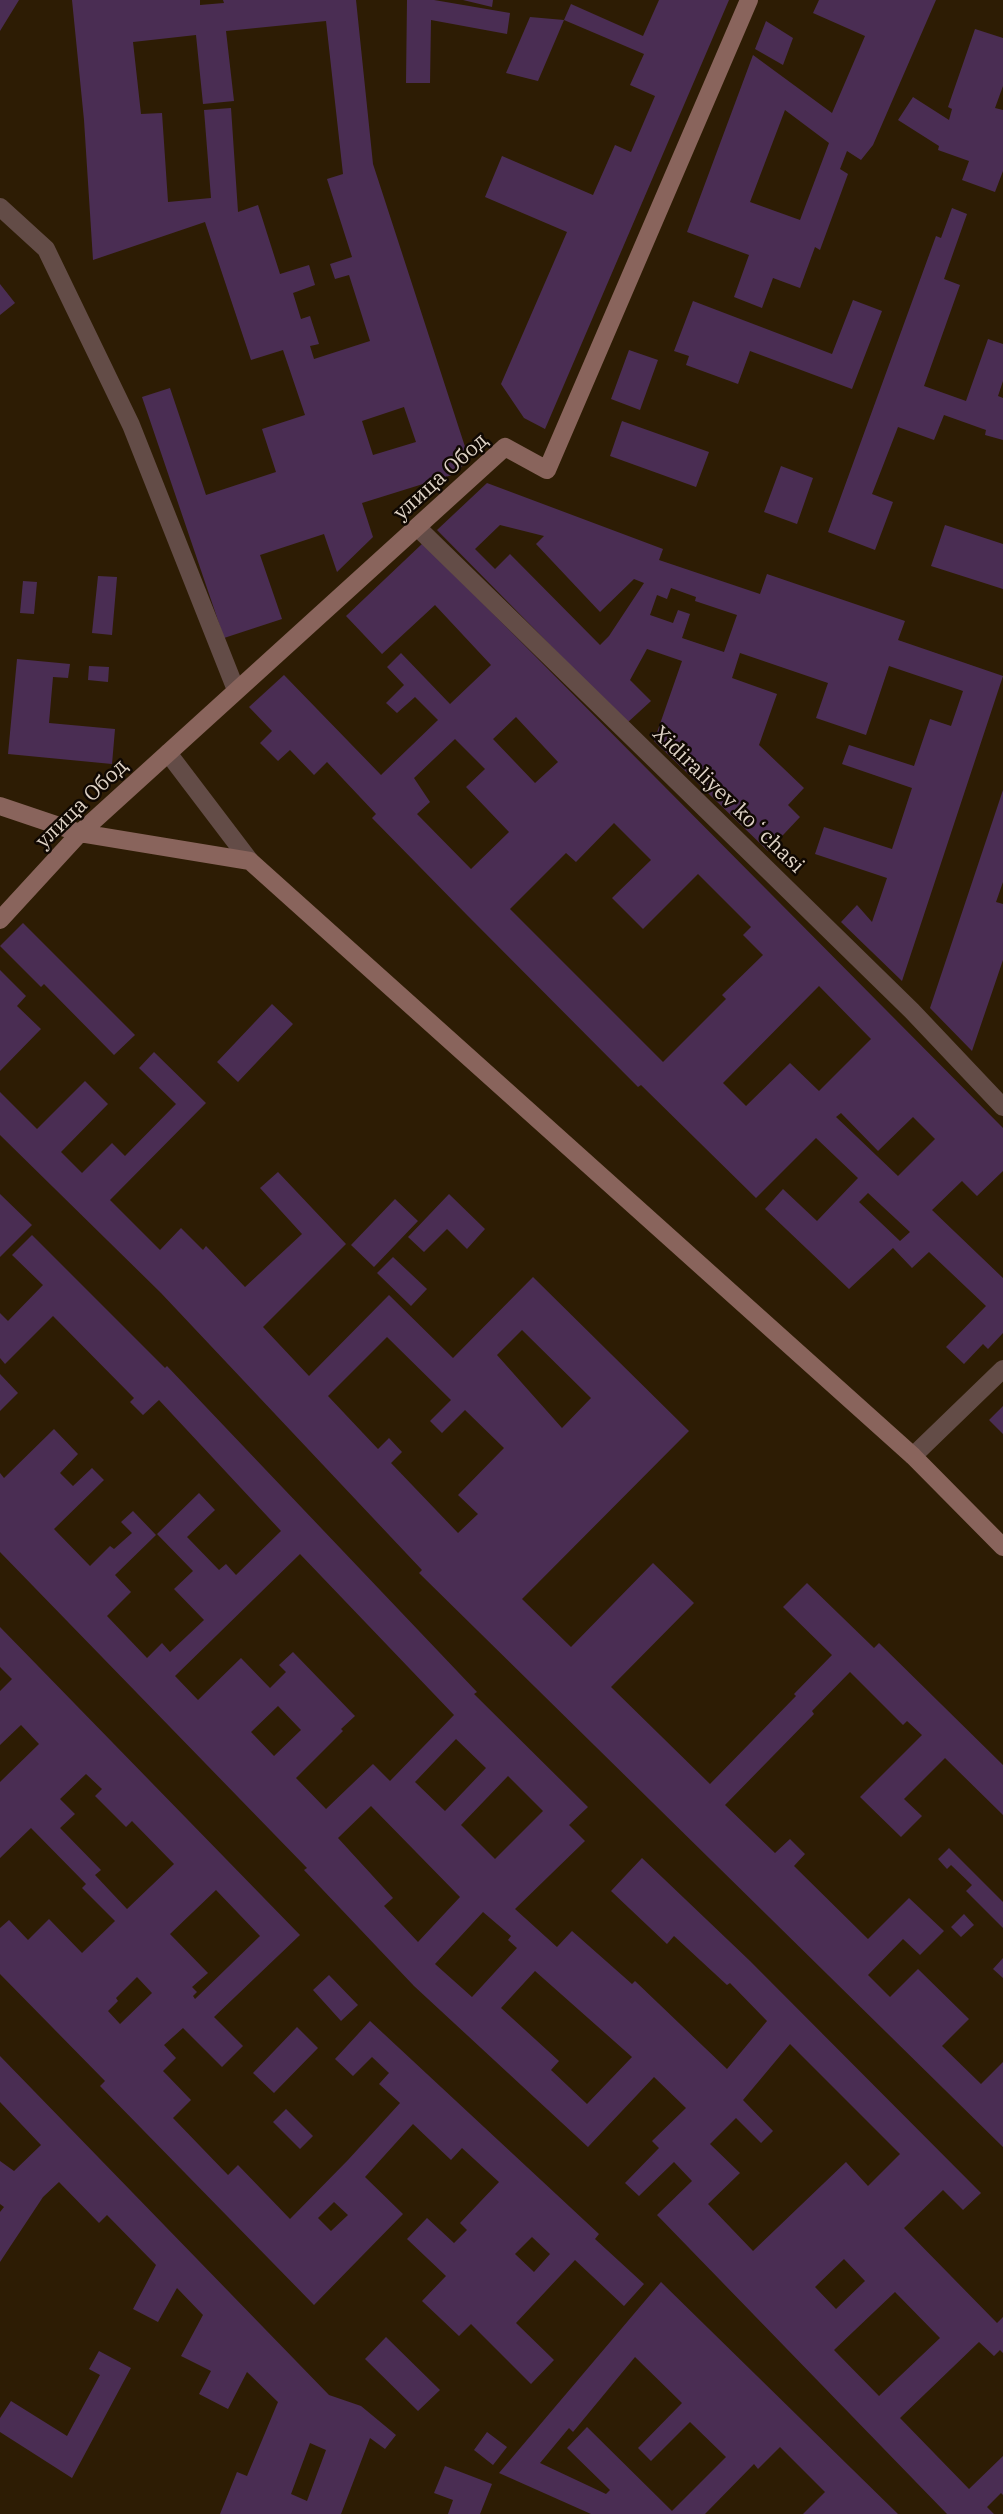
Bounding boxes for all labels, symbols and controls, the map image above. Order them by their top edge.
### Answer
street label: улица Обод [389,428,493,526]
street label: Xidiraliyev koʻchasi [647,721,809,879]
street label: улица Обод [31,754,133,854]

